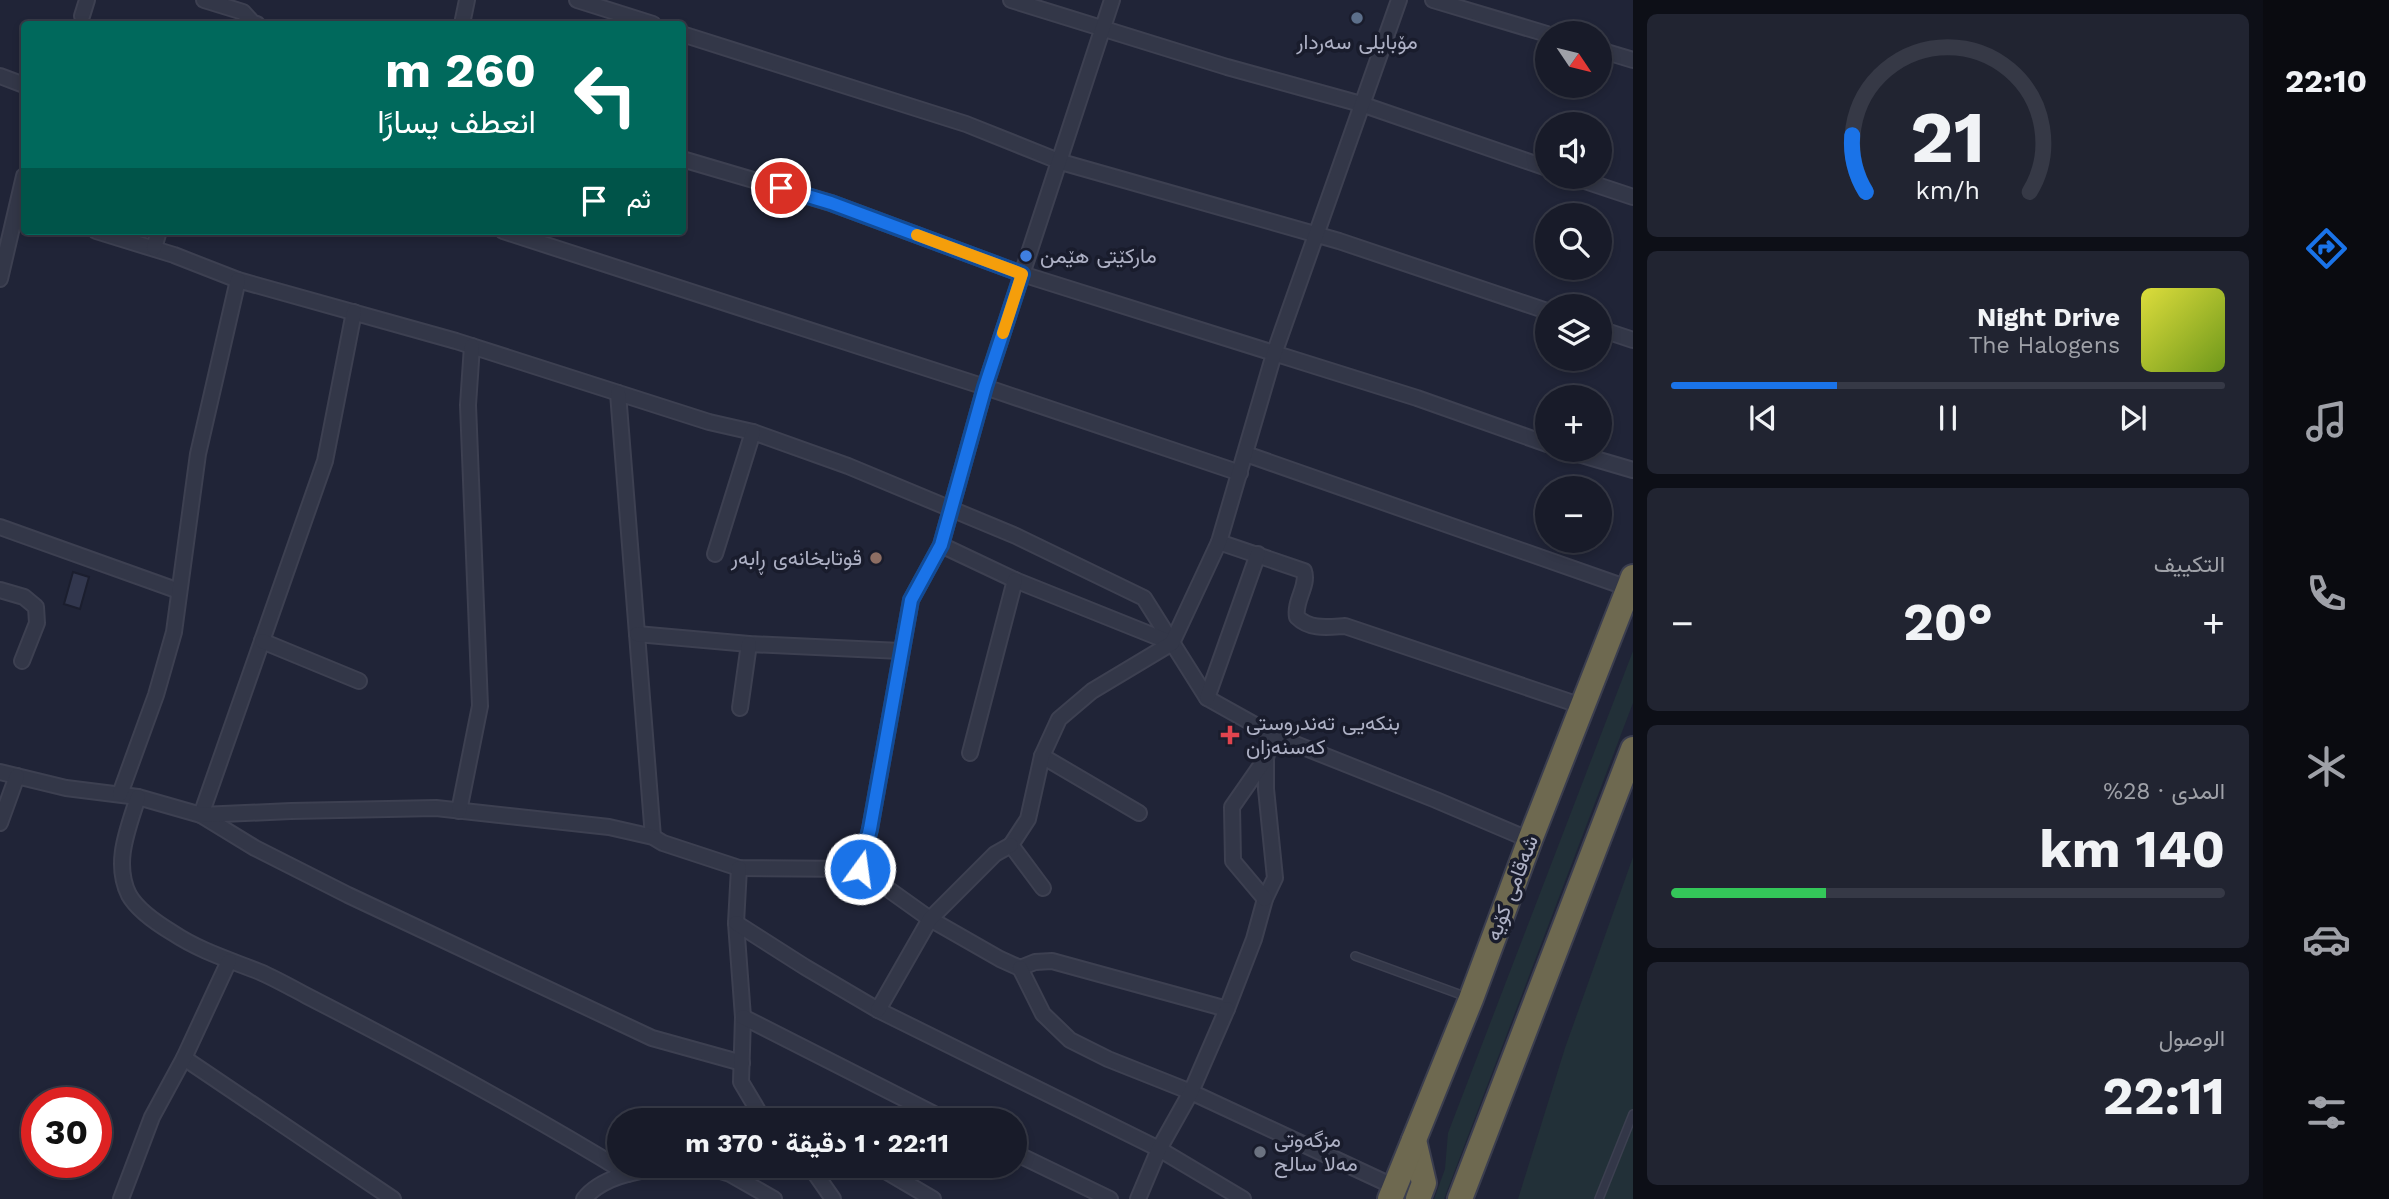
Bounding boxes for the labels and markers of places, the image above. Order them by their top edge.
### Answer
marker: مۆبایلی سەردار [1349,10,1365,26]
place label: مۆبایلی سەردار [1295,29,1418,55]
pin [751,158,811,218]
place label: مارکێتی هێمن [1040,243,1157,269]
marker: مارکێتی هێمن [1018,248,1034,264]
place label: قوتابخانەی ڕابەر [730,545,862,575]
marker: قوتابخانەی ڕابەر [868,550,884,566]
place label: بنکەیی تەندروستی کەسنەزان [1246,710,1400,760]
marker: بنکەیی تەندروستی کەسنەزان [1220,725,1240,745]
place label: مزگەوتی مەلا سالح [1274,1127,1358,1178]
marker: مزگەوتی مەلا سالح [1252,1144,1268,1160]

